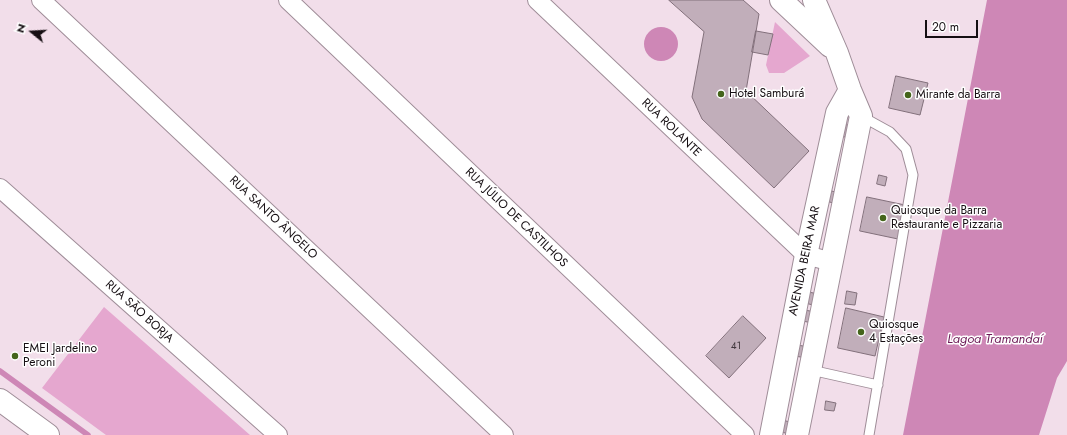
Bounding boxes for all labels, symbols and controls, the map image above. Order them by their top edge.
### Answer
north arrow [12,12,52,52]
scale bar [927,12,980,38]
text: 20 m [932,18,959,36]
text: N [12,22,30,35]
place label: Hotel Samburá [729,87,804,101]
place label: Mirante da Barra [916,88,1000,102]
marker: Hotel Samburá [716,89,726,99]
marker: Mirante da Barra [903,90,913,100]
street label: RUA ROLANTE [638,96,704,160]
street label: RUA JÚLIO DE CASTILHOS [462,165,570,271]
street label: RUA SANTO ÂNGELO [226,173,320,263]
place label: Quiosque da Barra Restaurante e Pizzaria [891,204,1002,232]
street label: AVENIDA BEIRA MAR [786,205,824,317]
marker: Quiosque da Barra Restaurante e Pizzaria [878,213,888,223]
street label: RUA SÃO BORJA [102,278,176,346]
place label: Quiosque 4 Estações [869,318,923,346]
marker: Quiosque 4 Estações [856,327,866,337]
water label: Lagoa Tramandaí [947,332,1043,348]
house number: 41 [731,341,741,353]
place label: EMEI Jardelino Peroni [23,342,97,370]
marker: EMEI Jardelino Peroni [10,351,20,361]

